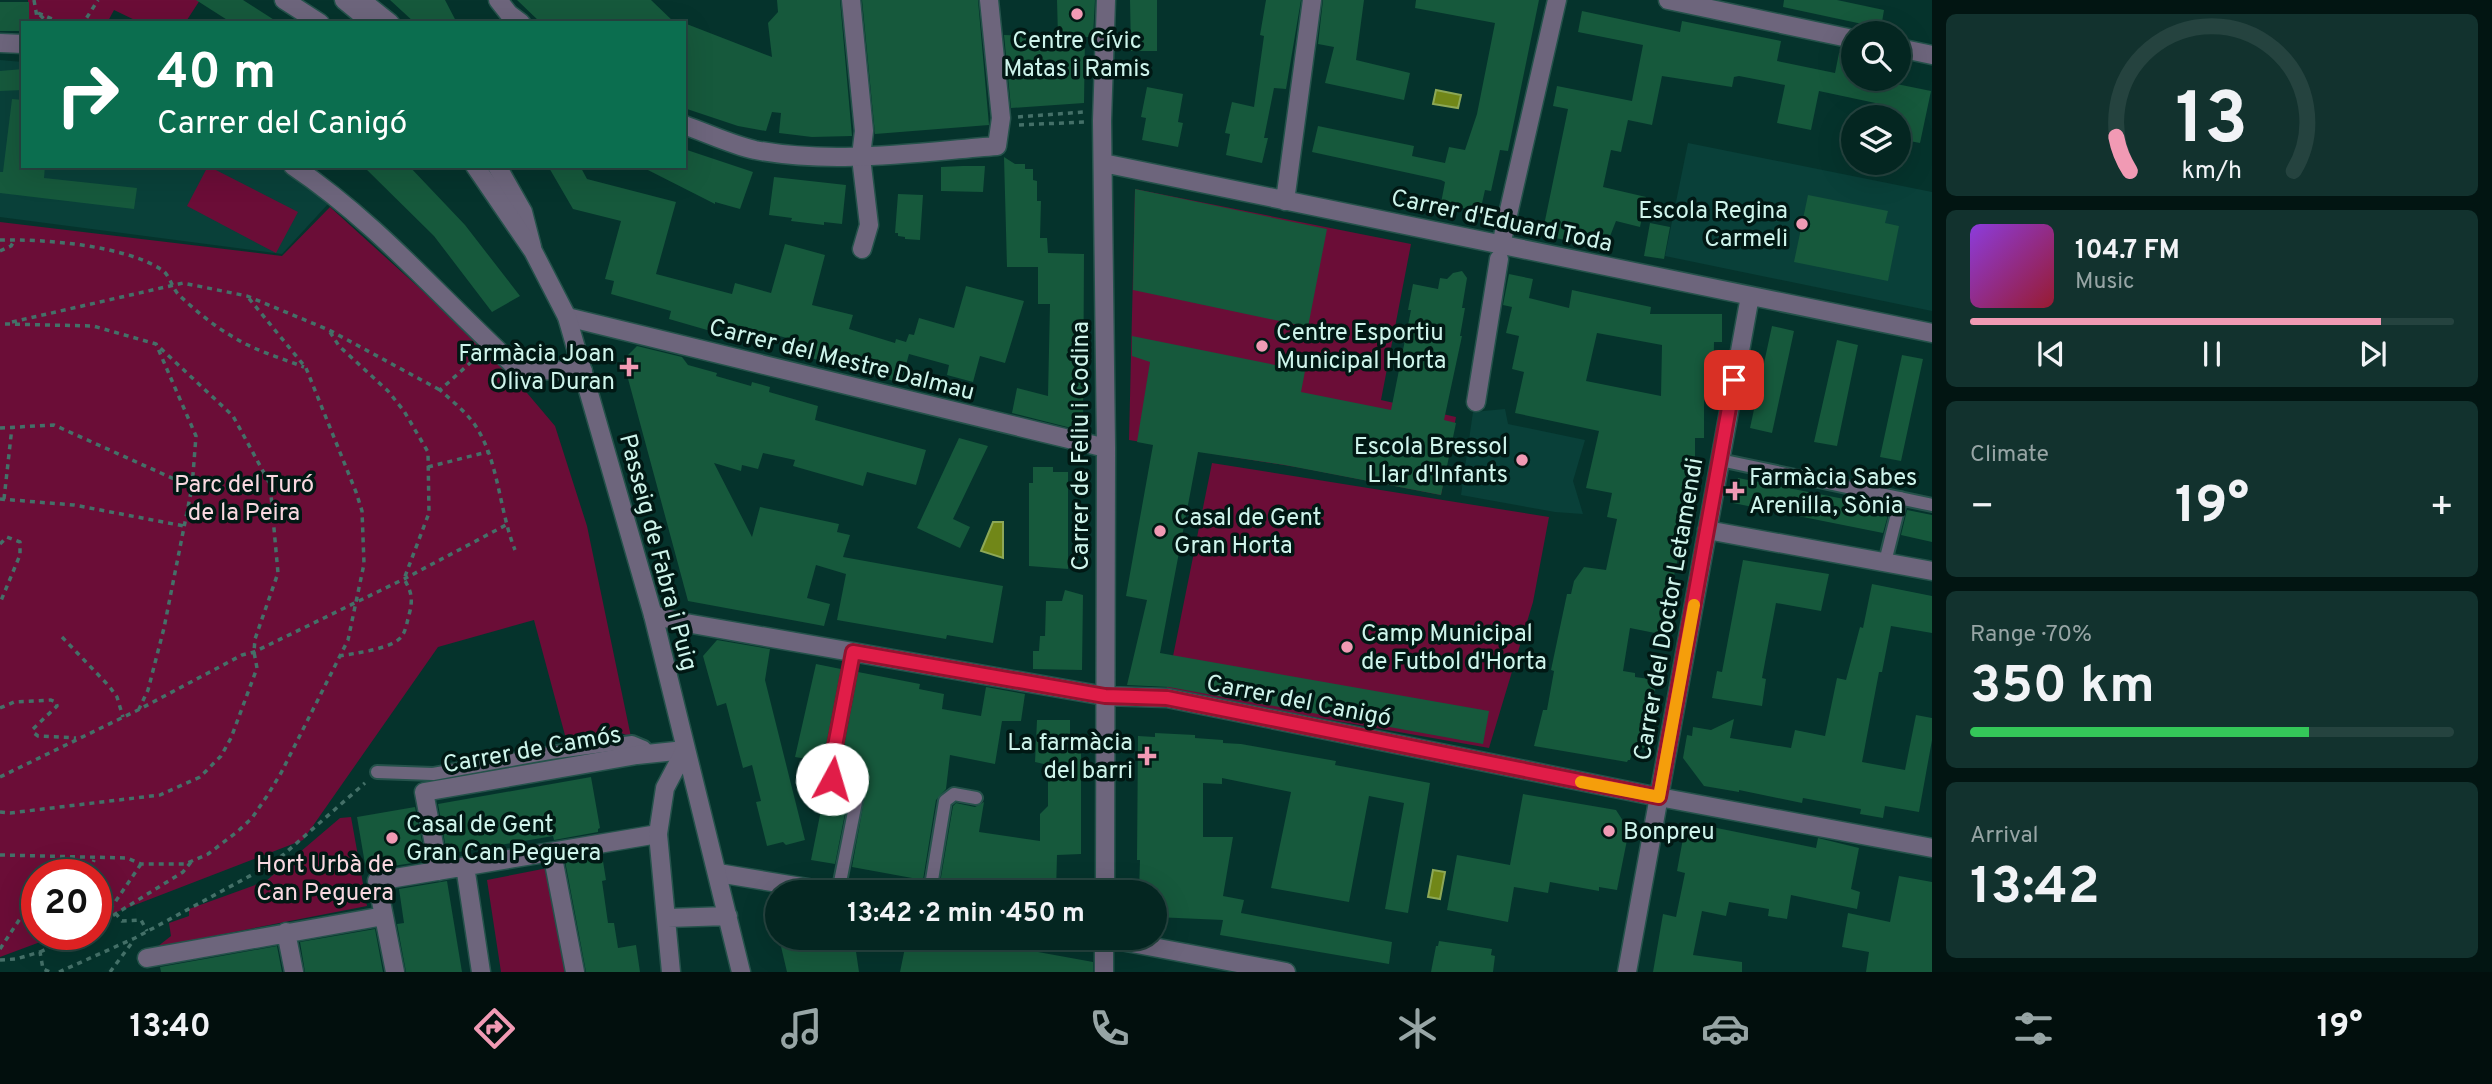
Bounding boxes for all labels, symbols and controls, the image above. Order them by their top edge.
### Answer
marker: Centre Cívic Matas i Ramis [1069,6,1085,22]
map controls [1841,21,1911,175]
button: search [1841,21,1911,91]
place label: Centre Cívic Matas i Ramis [1003,27,1151,85]
text: 40 m [157,44,276,106]
icon: right [42,49,133,140]
text: 13 [2176,77,2248,169]
text: Carrer del Canigó [157,105,407,145]
button: layers [1841,105,1911,175]
text: km/h [2182,156,2242,188]
street label: Carrer d'Eduard Toda [1388,184,1615,260]
place label: Escola Regina Carmeli [1638,197,1788,255]
marker: Escola Regina Carmeli [1794,216,1810,232]
text: 104.7 FM [2075,235,2180,268]
text: Music [2075,268,2135,297]
street label: Carrer del Mestre Dalmau [706,313,977,408]
place label: Centre Esportiu Municipal Horta [1276,319,1446,377]
street label: Carrer de Feliu i Codina [1067,321,1097,571]
icon: previous [2032,335,2070,373]
icon: pause [2193,335,2231,373]
icon: next [2354,335,2392,373]
marker: Centre Esportiu Municipal Horta [1254,338,1270,354]
place label: Farmàcia Joan Oliva Duran [458,340,615,398]
pin [1704,350,1764,410]
marker: Farmàcia Joan Oliva Duran [621,359,637,375]
icon: arrive [1715,361,1753,399]
street label: Passeig de Fabra i Puig [611,431,703,674]
place label: Escola Bressol Llar d'Infants [1354,433,1508,491]
text: Climate [1970,441,2049,470]
marker: Escola Bressol Llar d'Infants [1514,452,1530,468]
street label: Carrer del Doctor Letamendi [1629,456,1711,763]
place label: Farmàcia Sabes Arenilla, Sònia [1749,464,1917,522]
park label: Parc del Turó de la Peira [174,471,314,529]
text: 19° [2175,475,2249,541]
marker: Farmàcia Sabes Arenilla, Sònia [1727,483,1743,499]
text: − [1970,484,1995,533]
text: + [2429,484,2454,533]
place label: Casal de Gent Gran Horta [1174,504,1322,562]
marker: Casal de Gent Gran Horta [1152,523,1168,539]
place label: Camp Municipal de Futbol d'Horta [1361,620,1547,678]
text: Range · 70% [1970,621,2092,650]
marker: Camp Municipal de Futbol d'Horta [1339,639,1355,655]
text: 350 km [1970,655,2155,721]
street label: Carrer del Canigó [1204,669,1394,735]
street label: Carrer de Camós [441,721,624,781]
place label: La farmàcia del barri [1007,729,1133,787]
position arrow [795,742,869,816]
marker: La farmàcia del barri [1139,748,1155,764]
place label: Casal de Gent Gran Can Peguera [406,811,601,869]
place label: Bonpreu [1623,818,1715,848]
text: Arrival [1970,822,2039,851]
marker: Bonpreu [1601,823,1617,839]
marker: Casal de Gent Gran Can Peguera [384,830,400,846]
park label: Hort Urbà de Can Peguera [256,851,394,909]
text: 13:42 [1970,856,2100,922]
speed limit sign: 20 [21,859,112,950]
text: 13:42 · 2 min · 450 m [847,898,1085,931]
icon: directions [470,1004,519,1053]
icon: music [777,1004,826,1053]
icon: phone [1085,1004,1134,1053]
icon: climate [1393,1004,1442,1053]
icon: car [1701,1004,1750,1053]
icon: filters [2009,1004,2058,1053]
text: 13:40 [129,1008,211,1048]
text: 19° [2317,1008,2362,1048]

